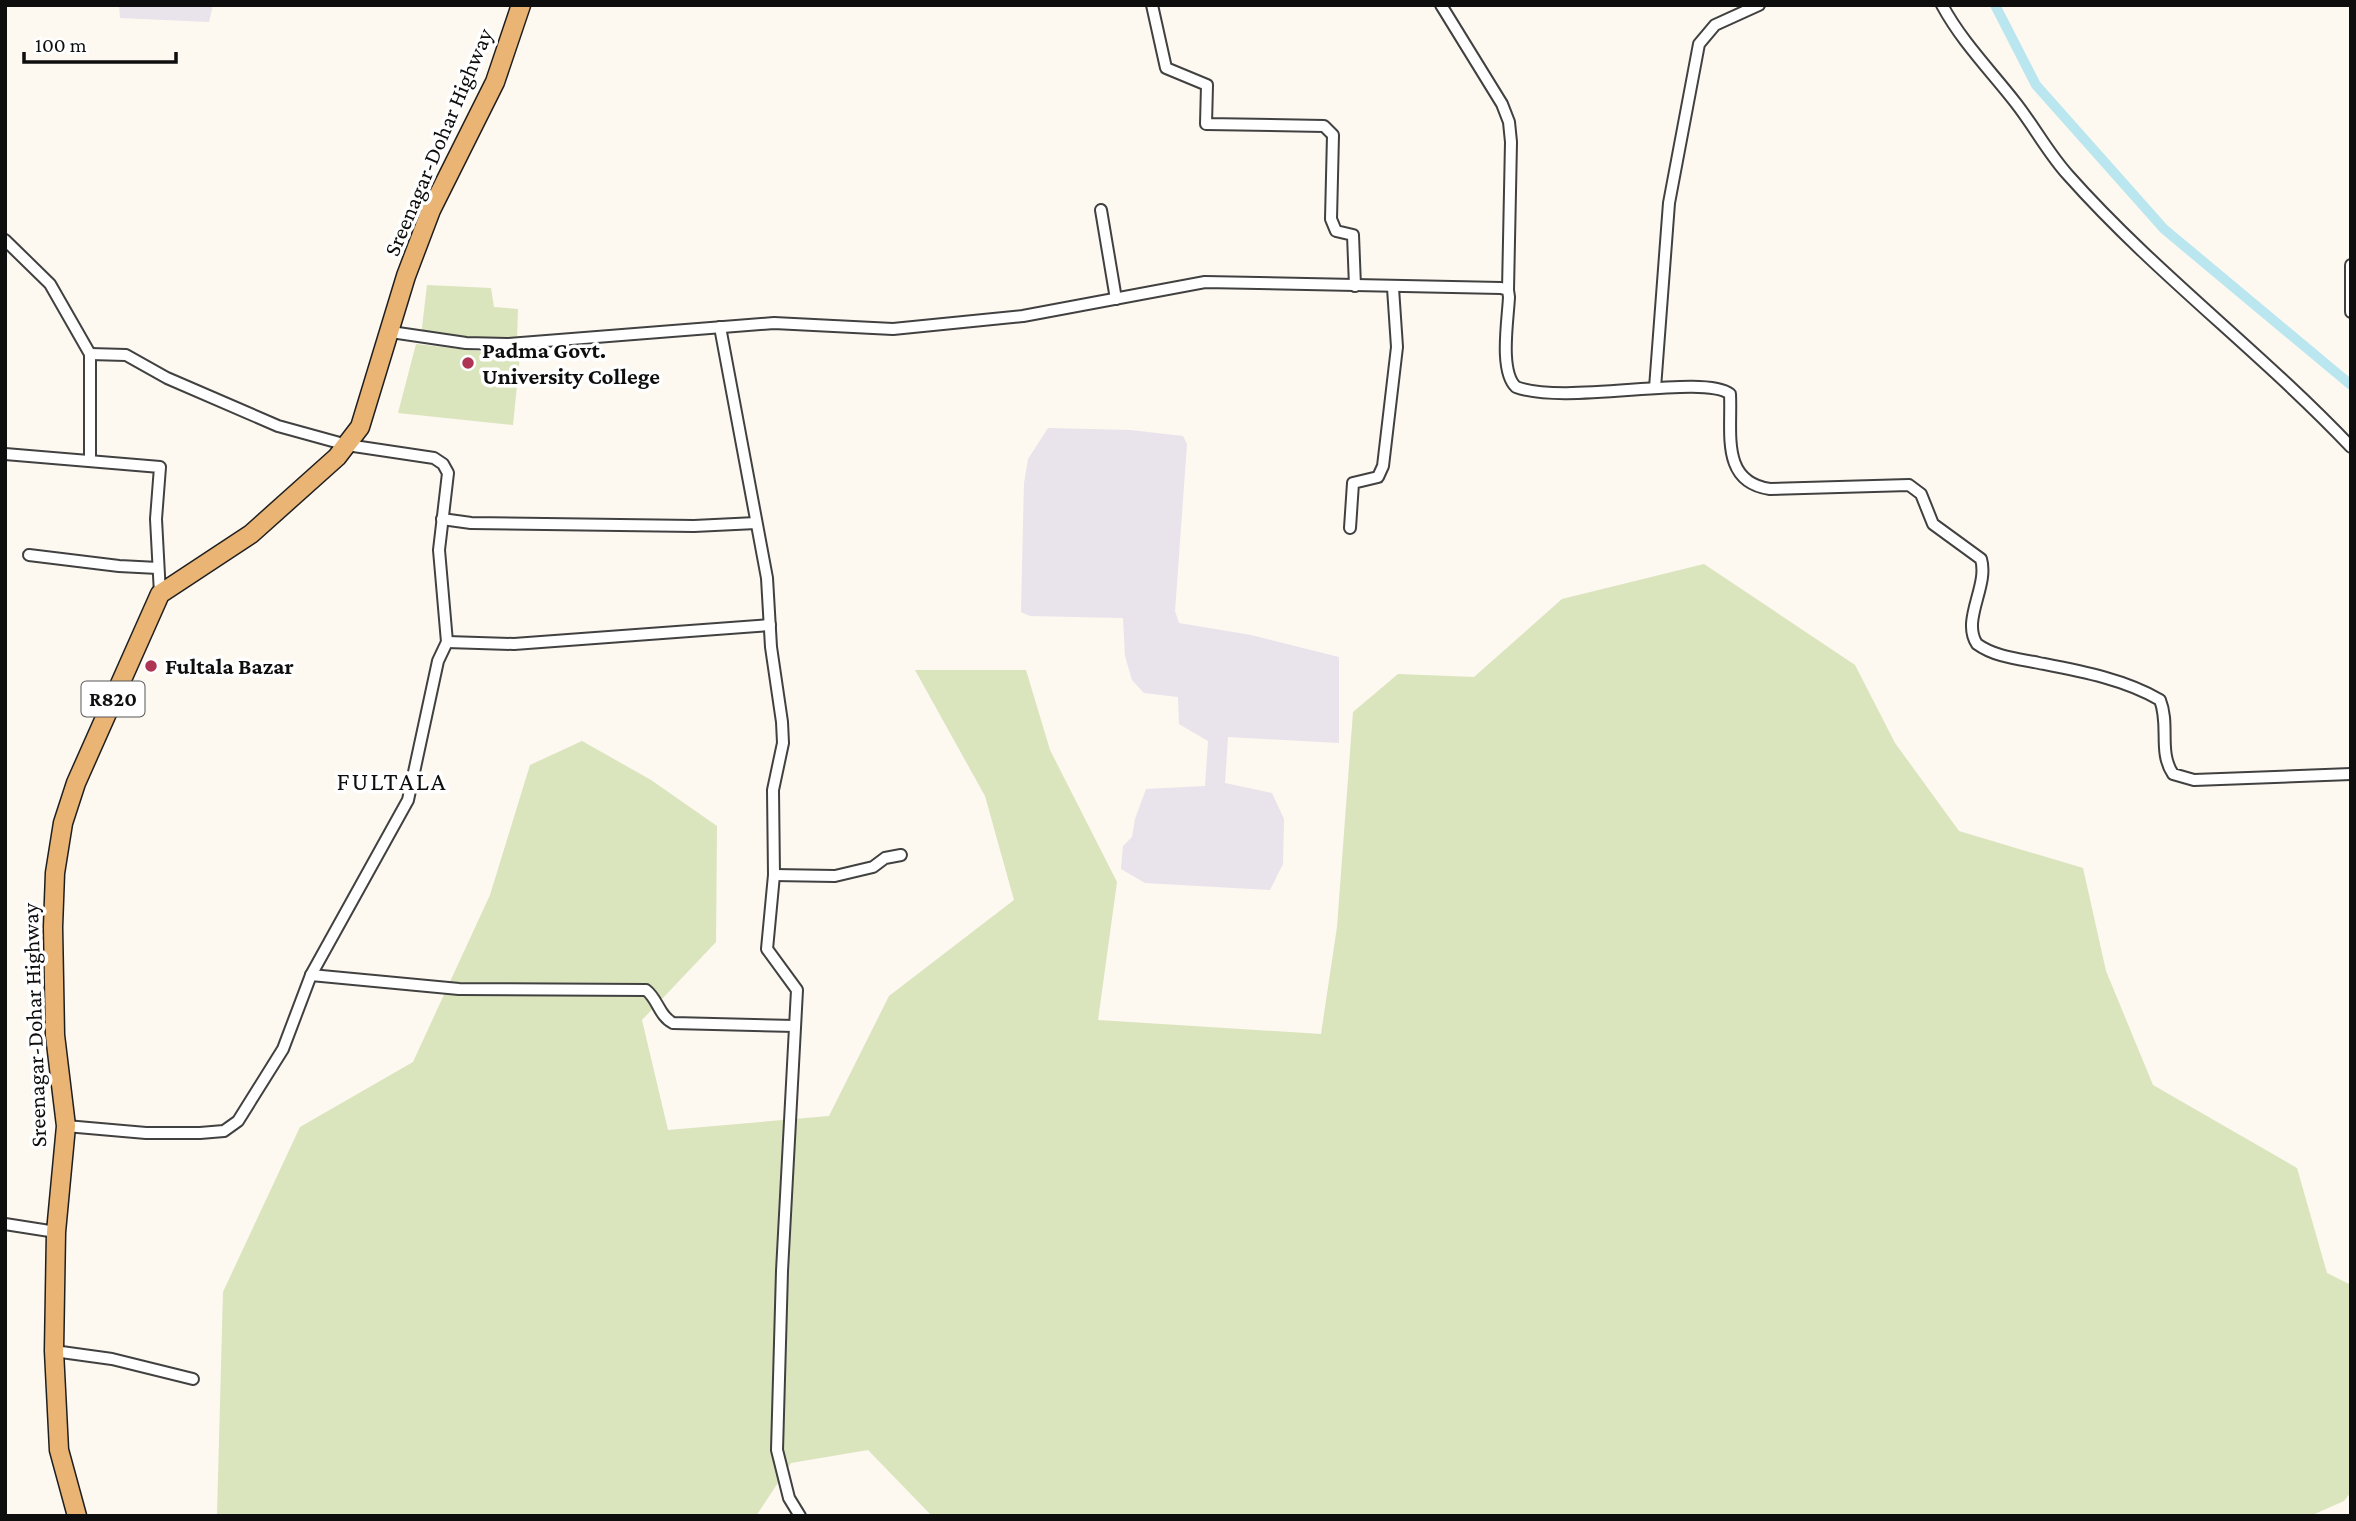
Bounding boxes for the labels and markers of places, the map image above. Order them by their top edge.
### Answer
place label: Padma Govt. University College [482,337,660,389]
marker: Padma Govt. University College [460,355,476,371]
place label: Fultala Bazar [165,653,294,679]
marker: Fultala Bazar [143,658,159,674]

